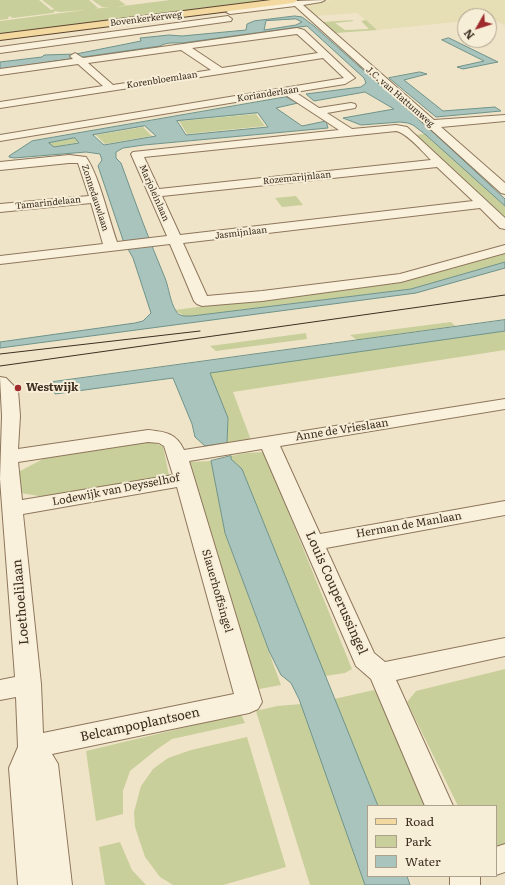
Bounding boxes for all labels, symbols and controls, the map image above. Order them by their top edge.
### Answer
north arrow [457,8,497,48]
street label: Bovenkerkerweg [109,9,183,29]
text: N [459,26,478,44]
street label: J.C. van Hattumweg [364,64,436,130]
street label: Korenbloemlaan [126,69,198,91]
street label: Korianderlaan [236,84,300,104]
street label: Zonnedauwlaan [79,163,111,233]
street label: Marjoleinlaan [137,163,171,223]
street label: Rozemarijnlaan [262,169,332,187]
street label: Tamarindelaan [15,194,81,212]
street label: Jasmijnlaan [214,224,268,242]
place label: Westwijk [26,381,78,395]
marker: Westwijk [13,383,23,393]
street label: Anne de Vrieslaan [295,416,389,444]
street label: Lodewijk van Deysselhof [51,471,181,509]
street label: Herman de Manlaan [355,509,463,541]
street label: Louis Couperussingel [302,529,370,657]
street label: Slauerhoffsingel [199,548,235,634]
street label: Loethoelilaan [9,559,33,645]
street label: Belcampoplantsoen [79,705,201,745]
legend [367,805,497,877]
text: Road [405,812,434,830]
text: Park [405,832,431,850]
text: Water [405,852,441,870]

